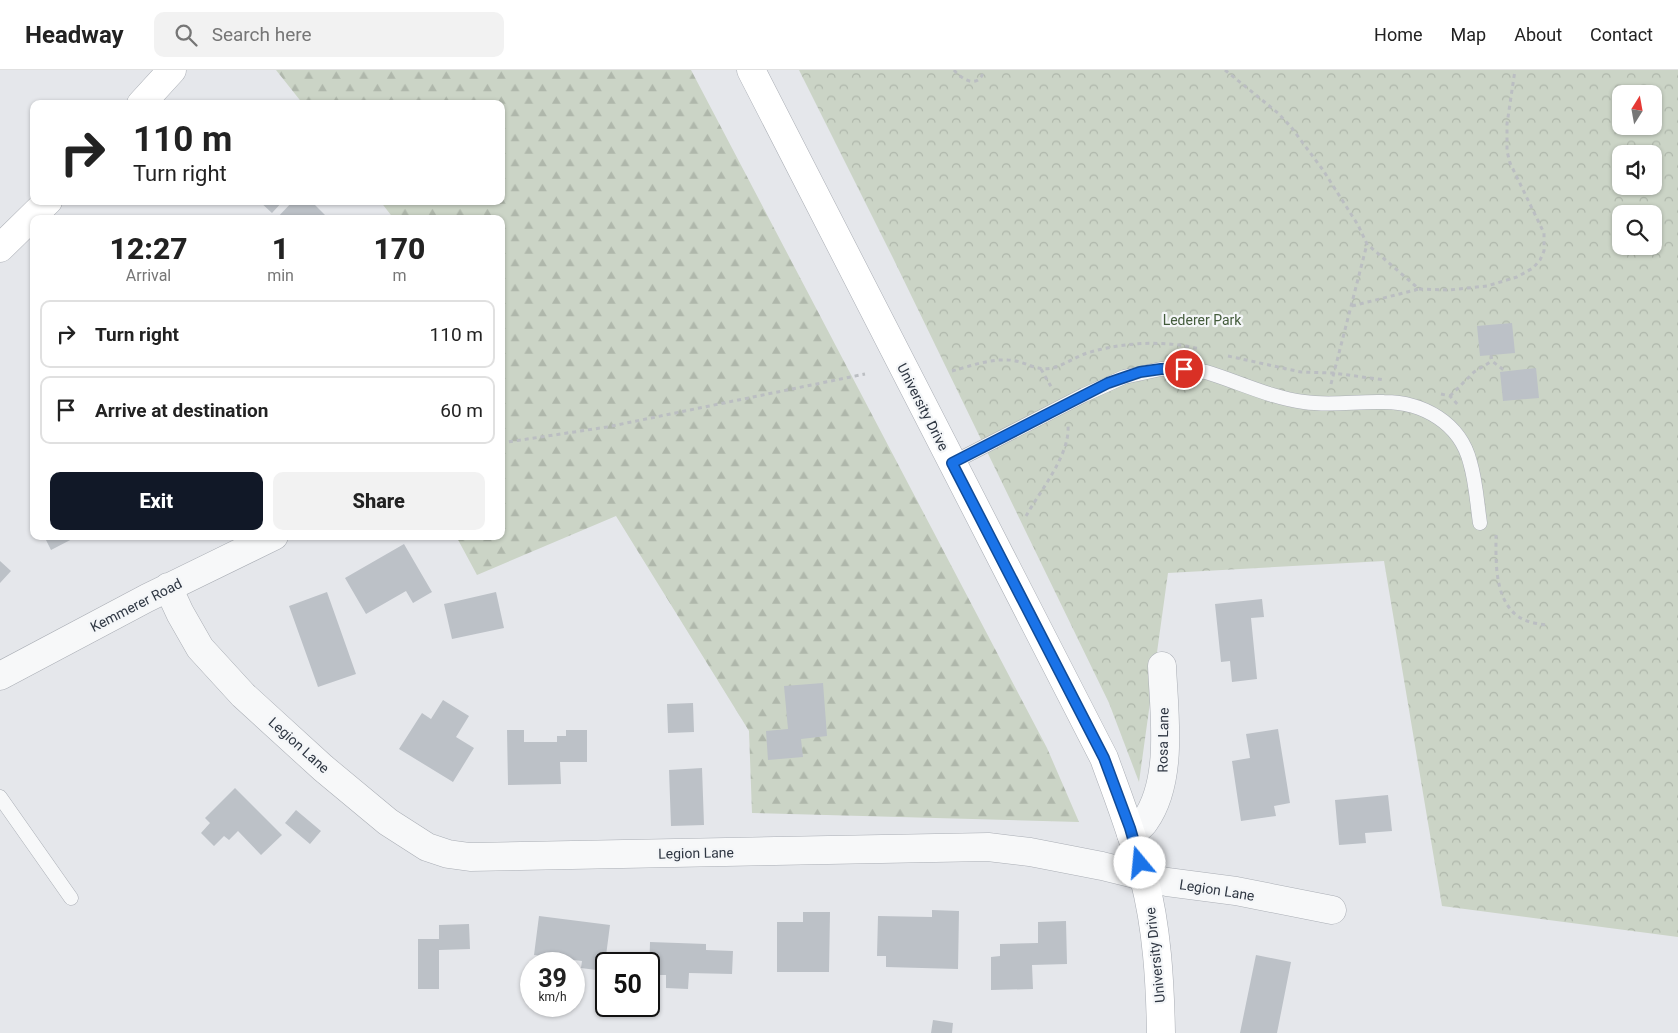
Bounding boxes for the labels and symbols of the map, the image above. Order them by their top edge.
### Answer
north arrow [1612,85,1662,135]
park label: Lederer Park [1163,312,1242,328]
pin [1163,348,1205,390]
street label: University Drive [894,361,952,453]
street label: Kemmerer Road [88,575,184,635]
street label: Rosa Lane [1154,707,1172,773]
street label: Legion Lane [266,714,332,776]
position arrow [1113,836,1165,888]
street label: Legion Lane [658,844,734,862]
street label: Legion Lane [1178,876,1256,904]
street label: University Drive [1142,907,1168,1003]
speed limit sign: 50 [595,952,660,1017]

